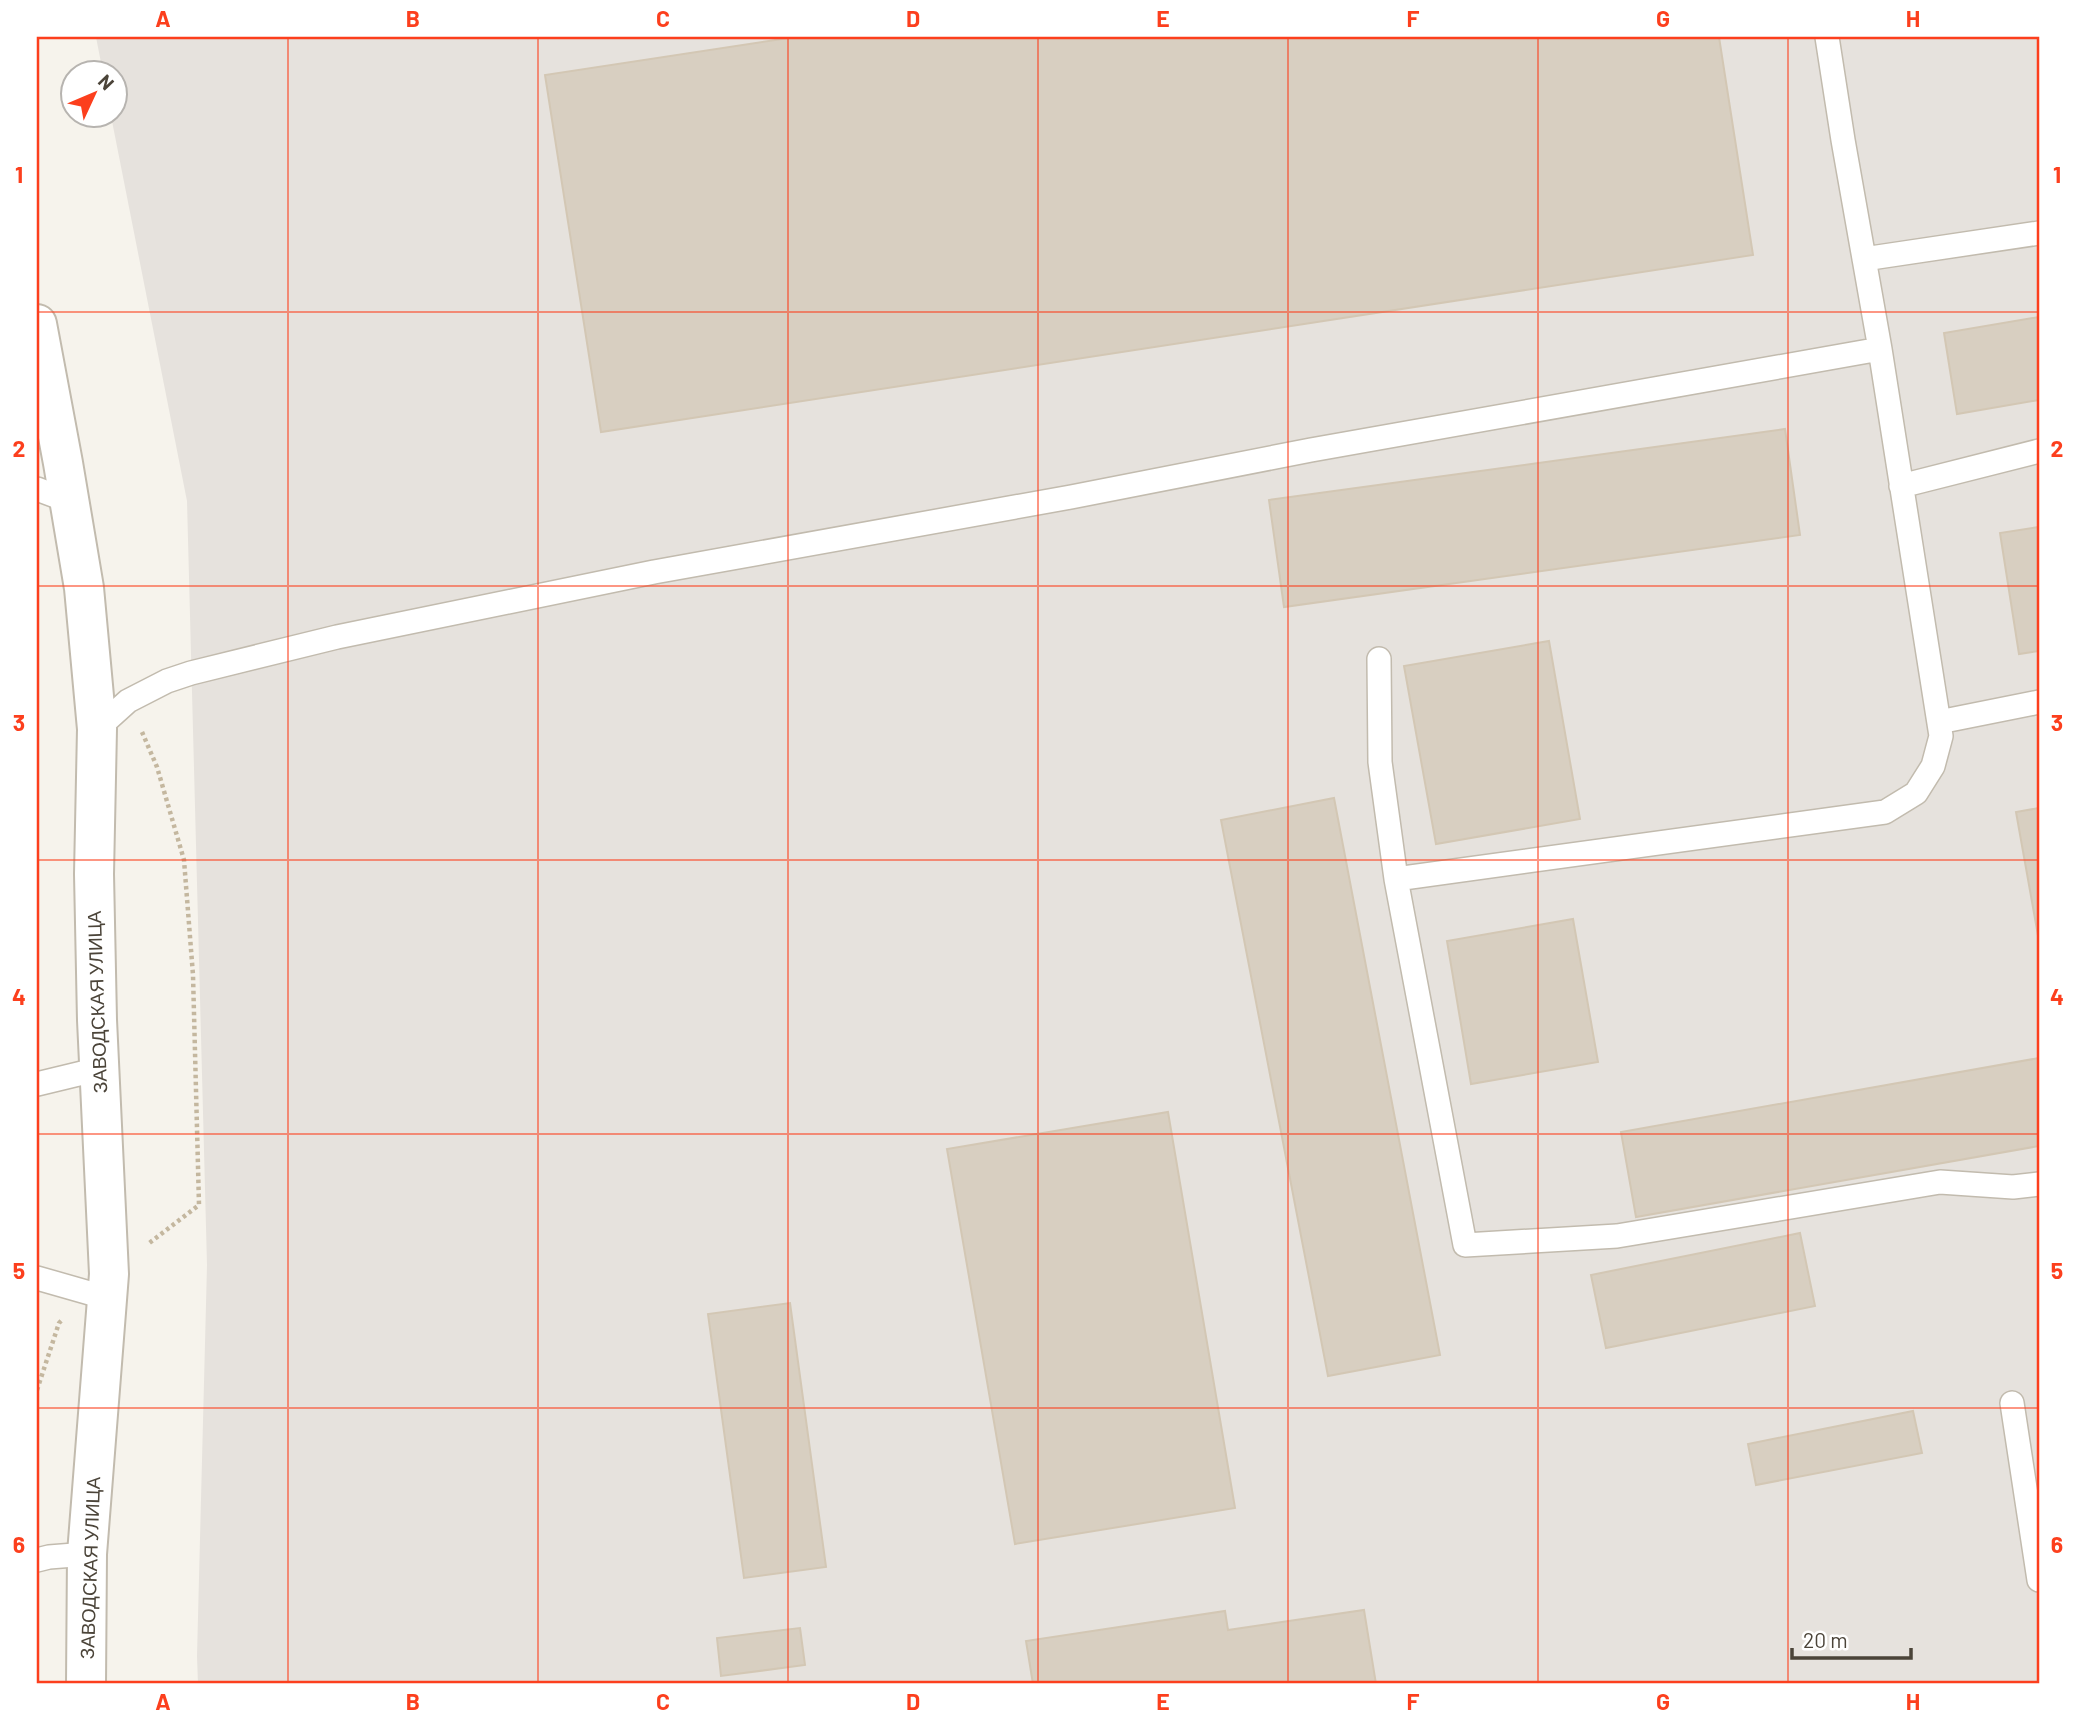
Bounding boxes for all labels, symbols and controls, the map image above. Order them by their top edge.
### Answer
text: A [155,4,171,32]
text: B [406,4,420,32]
text: C [656,4,670,32]
text: D [906,4,920,32]
text: E [1156,4,1170,32]
text: F [1407,4,1420,32]
text: G [1656,4,1670,32]
text: H [1906,4,1920,32]
north arrow [60,60,130,130]
text: N [94,69,119,94]
text: 1 [15,160,23,188]
text: 1 [2053,160,2061,188]
text: 2 [13,434,25,462]
text: 2 [2051,434,2063,462]
text: 3 [13,708,25,736]
text: 3 [2051,708,2063,736]
street label: ЗАВОДСКАЯ УЛИЦА [82,910,111,1094]
text: 4 [12,982,26,1010]
text: 4 [2050,982,2064,1010]
text: 5 [13,1256,25,1284]
text: 5 [2051,1256,2063,1284]
street label: ЗАВОДСКАЯ УЛИЦА [75,1476,104,1660]
text: 6 [13,1530,25,1558]
text: 6 [2051,1530,2063,1558]
scale bar [1792,1616,1912,1660]
text: 20 m [1803,1627,1848,1652]
text: A [155,1687,171,1715]
text: B [406,1687,420,1715]
text: C [656,1687,670,1715]
text: D [906,1687,920,1715]
text: E [1156,1687,1170,1715]
text: F [1407,1687,1420,1715]
text: G [1656,1687,1670,1715]
text: H [1906,1687,1920,1715]

